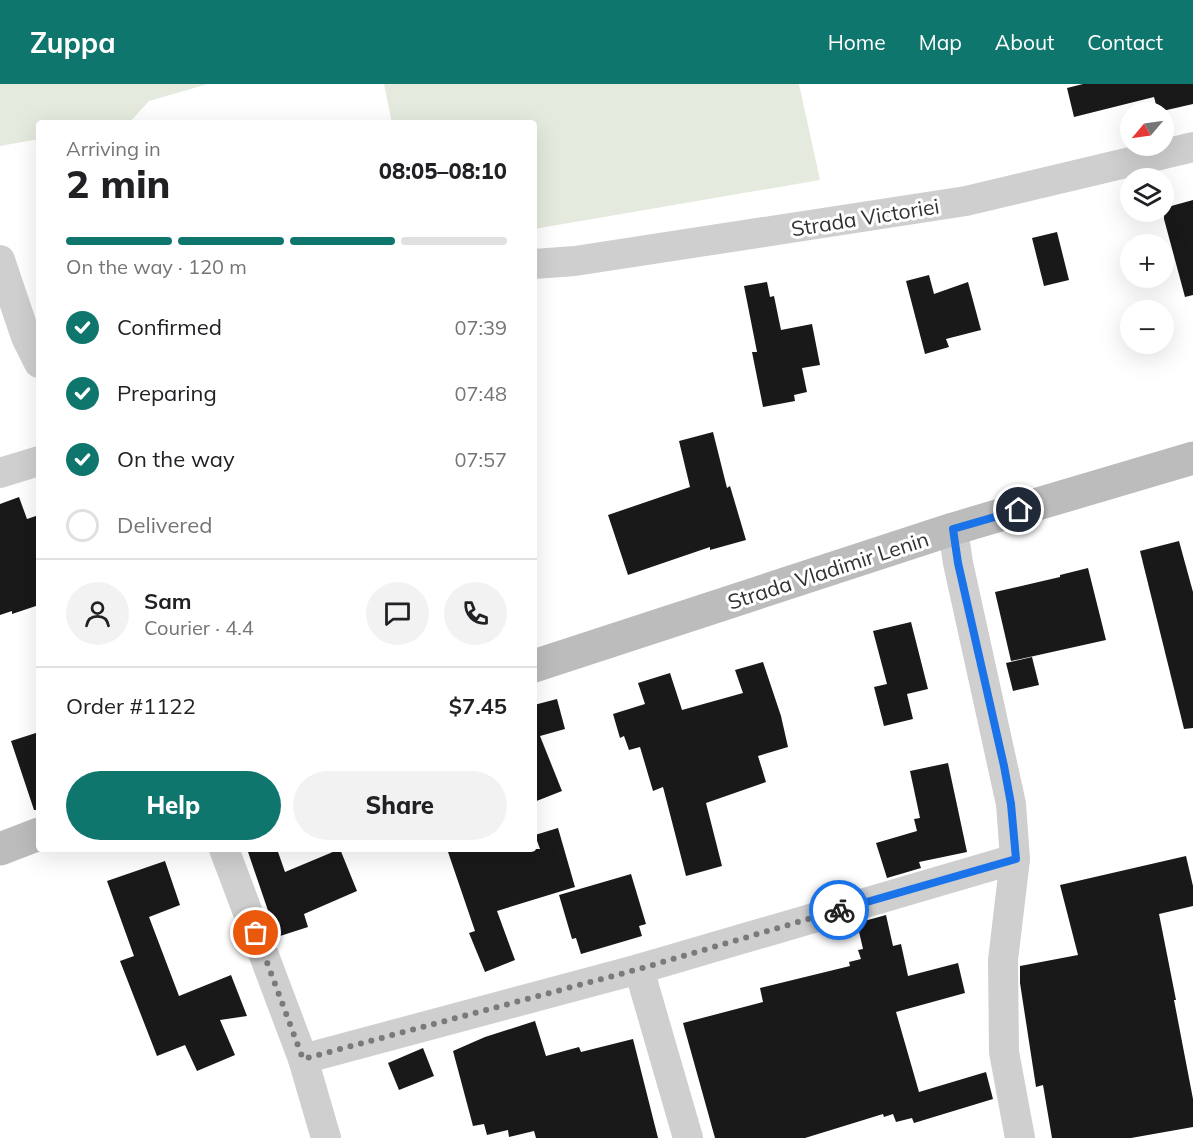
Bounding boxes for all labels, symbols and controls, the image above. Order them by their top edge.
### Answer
text: Zuppa [30,25,116,60]
text: Home [828,29,886,55]
text: Map [919,29,962,55]
text: About [995,29,1054,55]
text: Contact [1087,29,1163,55]
north arrow [1120,102,1174,156]
map controls [1120,102,1174,354]
text: Arriving in [66,136,161,161]
text: 08:05–08:10 [379,157,507,185]
text: 2 min [66,159,171,208]
button: layers [1120,168,1174,222]
street label: Strada Victoriei [789,192,941,242]
button: + [1120,234,1174,288]
text: On the way · 120 m [66,254,247,279]
button: − [1120,300,1174,354]
icon: check [66,311,99,344]
text: Confirmed [117,313,222,341]
text: 07:39 [454,315,507,340]
icon: check [66,377,99,410]
text: Preparing [117,379,217,407]
text: 07:48 [454,381,507,406]
icon: check [66,443,99,476]
text: On the way [117,445,235,473]
text: 07:57 [454,447,507,472]
pin [993,484,1044,535]
icon: home [1002,493,1035,526]
text: Delivered [117,511,212,539]
street label: Strada Vladimir Lenin [724,525,932,615]
button: person [66,582,129,645]
button: chat [366,582,429,645]
button: phone [444,582,507,645]
text: Sam [144,587,192,615]
text: Courier · 4.4 [144,615,254,640]
text: Order #1122 [66,692,196,720]
text: $7.45 [449,692,507,720]
button: Help [66,771,281,840]
button: Share [293,771,507,840]
courier [809,880,869,940]
icon: bike [823,894,856,927]
pin [230,907,281,958]
icon: bag [239,916,272,949]

